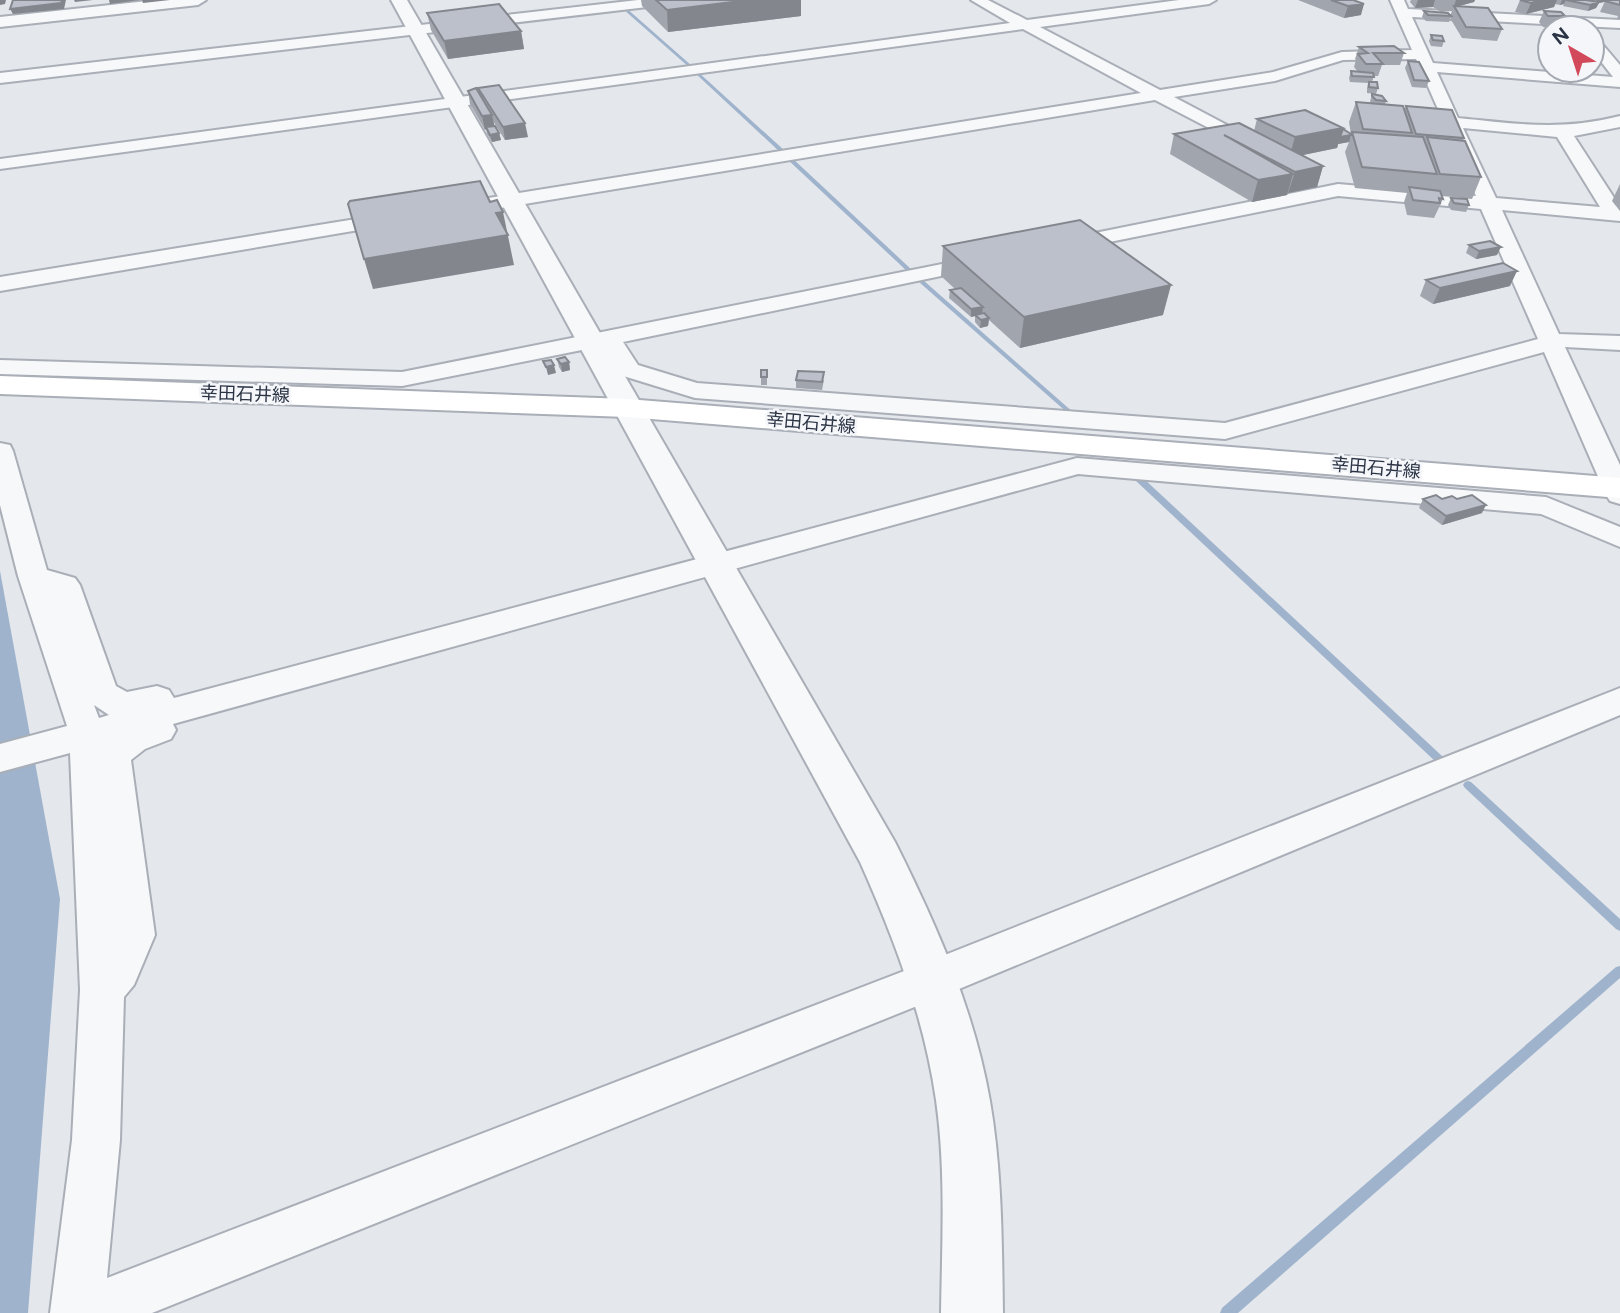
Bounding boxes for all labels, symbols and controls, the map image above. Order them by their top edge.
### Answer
north arrow [1536,14,1606,84]
text: N [1548,23,1574,50]
street label: 幸田石井線 [200,381,290,407]
street label: 幸田石井線 [765,408,857,438]
street label: 幸田石井線 [1330,453,1422,483]

